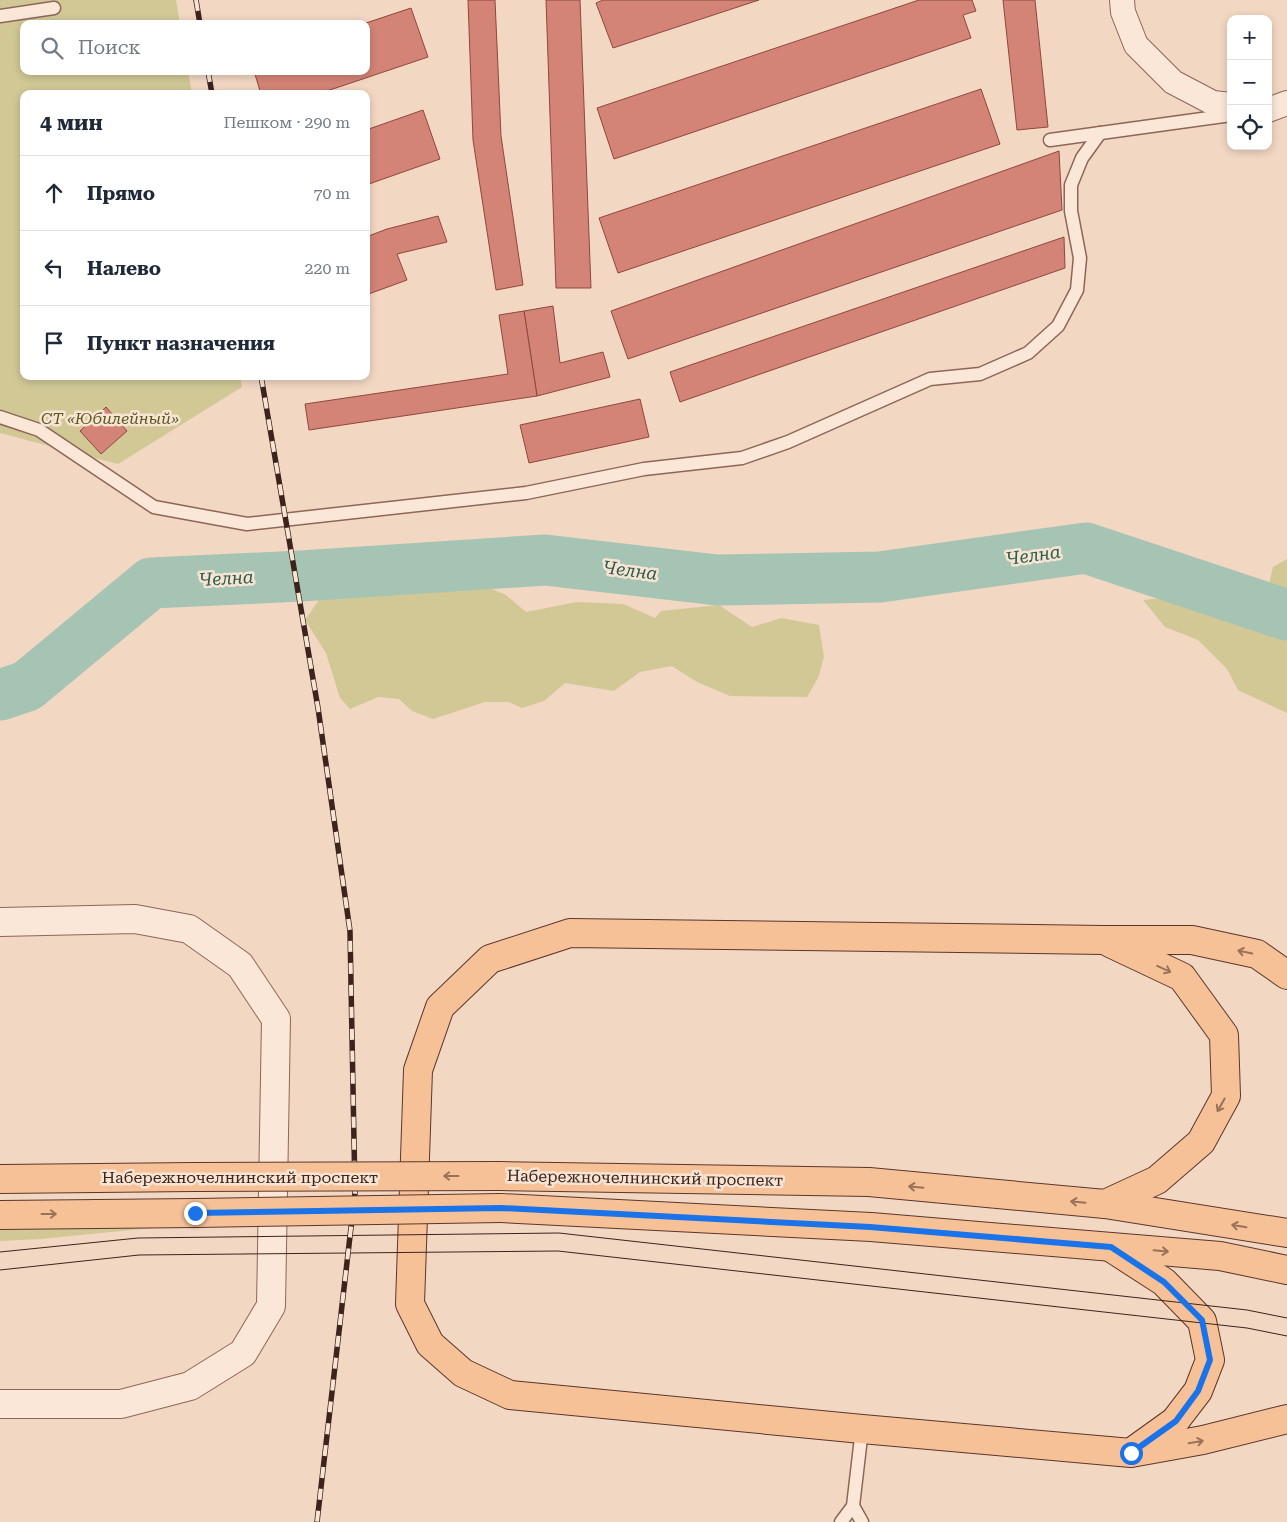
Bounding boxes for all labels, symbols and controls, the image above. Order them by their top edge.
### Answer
map controls [1227,15,1272,150]
button: + [1227,15,1272,60]
search box [20,20,370,75]
icon: search [38,34,66,62]
text: Поиск [78,36,141,59]
button: − [1227,60,1272,105]
button: locate [1227,105,1272,150]
text: 4 мин [40,111,103,135]
text: Пешком · 290 m [223,113,350,132]
icon: ahead [40,179,68,207]
text: Прямо [87,182,155,205]
text: 70 m [313,184,350,203]
icon: left [40,254,68,282]
text: Налево [87,257,161,280]
text: 220 m [304,259,350,278]
icon: arrive [40,329,68,357]
text: Пункт назначения [87,332,275,355]
park label: СТ «Юбилейный» [41,409,179,428]
water label: Челна [1004,541,1062,569]
water label: Челна [601,556,659,584]
water label: Челна [198,566,254,590]
one-way arrow [1238,947,1254,956]
one-way arrow [1156,965,1171,974]
one-way arrow [1215,1098,1225,1112]
street label: Набережночелнинский проспект [507,1166,783,1190]
street label: Набережночелнинский проспект [102,1168,378,1187]
one-way arrow [444,1171,460,1181]
one-way arrow [909,1182,925,1191]
one-way arrow [1070,1197,1086,1207]
route end [184,1202,207,1225]
one-way arrow [40,1209,56,1219]
one-way arrow [1231,1220,1247,1230]
one-way arrow [1152,1247,1168,1256]
one-way arrow [1187,1436,1203,1446]
route start [1120,1442,1143,1465]

